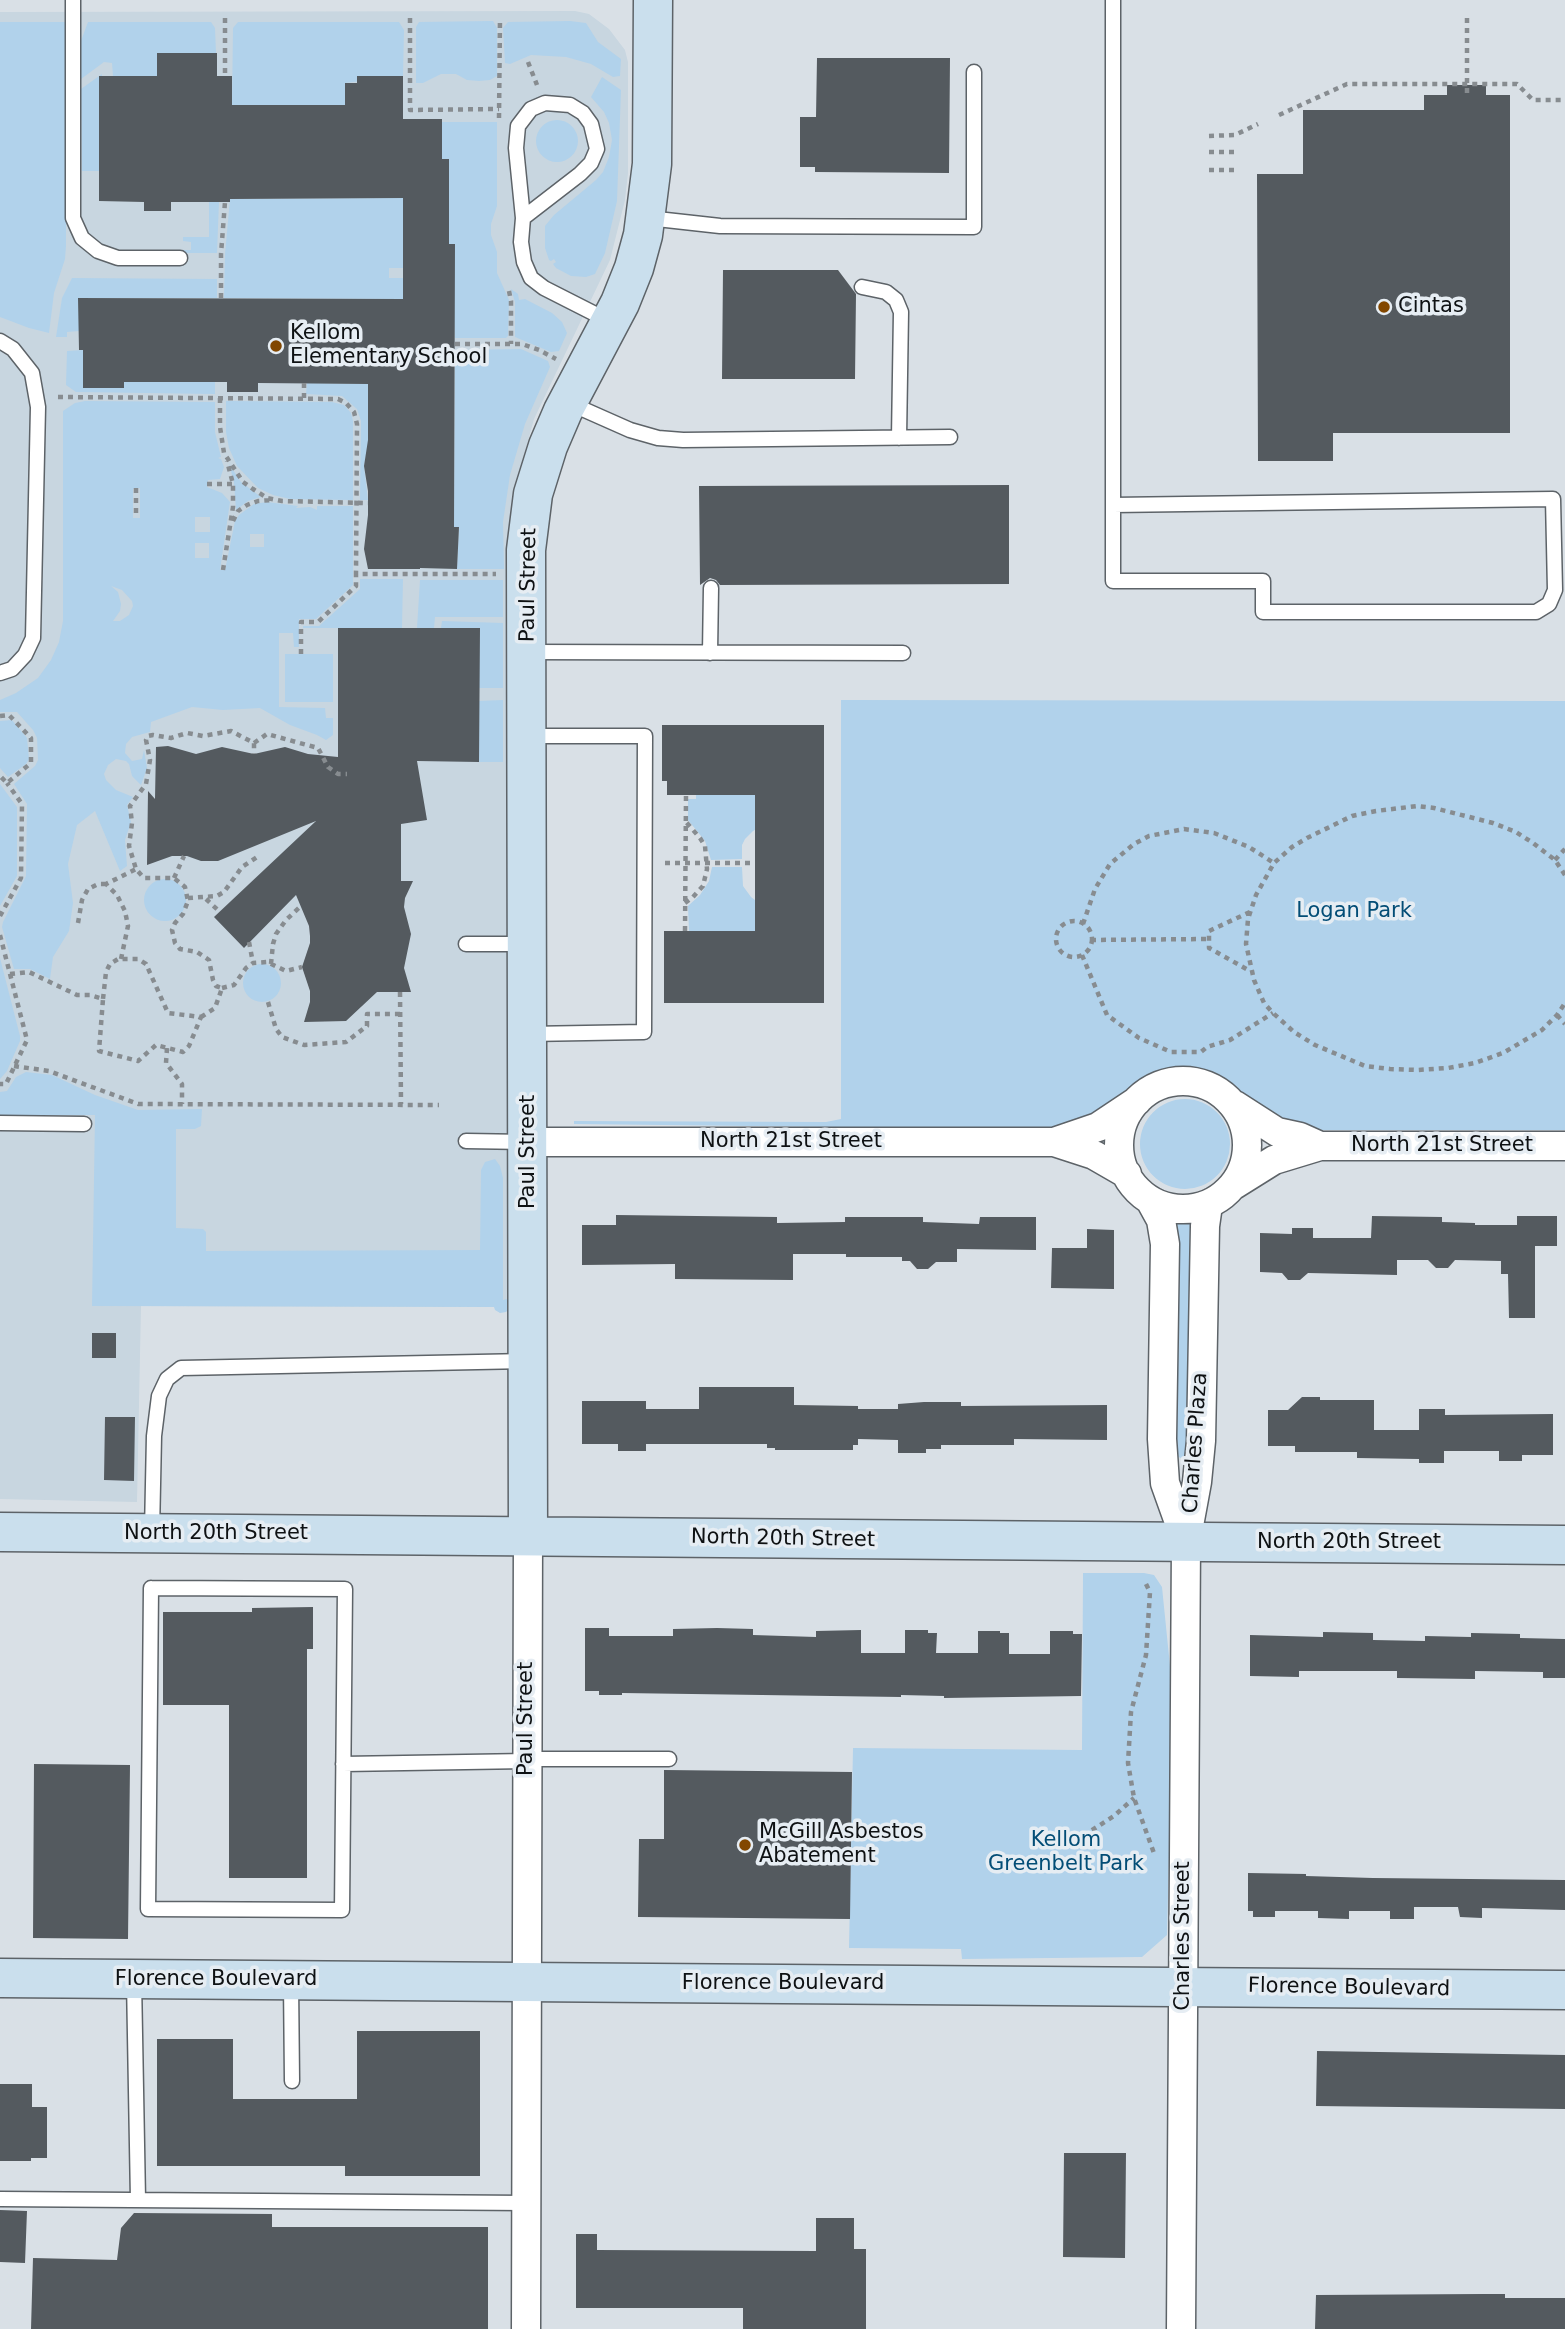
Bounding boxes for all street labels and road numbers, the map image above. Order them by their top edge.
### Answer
street label: Paul Street [515,528,543,642]
street label: Paul Street [516,1095,542,1209]
street label: North 21st Street [700,1129,882,1155]
street label: North 21st Street [1351,1133,1533,1159]
street label: Charles Plaza [1179,1372,1213,1514]
street label: North 20th Street [124,1521,308,1547]
street label: North 20th Street [691,1525,875,1553]
street label: North 20th Street [1257,1530,1441,1556]
street label: Paul Street [514,1662,540,1776]
street label: Charles Street [1171,1861,1197,2011]
street label: Florence Boulevard [115,1967,317,1993]
street label: Florence Boulevard [682,1971,884,1997]
street label: Florence Boulevard [1248,1974,1450,2002]

